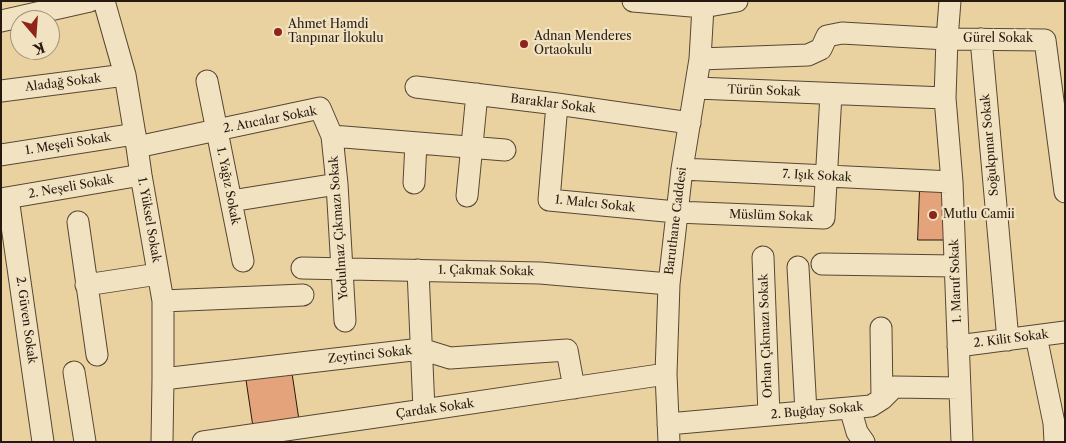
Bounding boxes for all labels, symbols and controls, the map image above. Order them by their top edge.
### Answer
north arrow [10,10,60,60]
place label: Ahmet Hamdi Tanpınar İlokulu [288,18,384,46]
marker: Ahmet Hamdi Tanpınar İlokulu [272,26,284,38]
place label: Adnan Menderes Ortaokulu [534,30,632,58]
street label: Gürel Sokak [963,32,1033,46]
text: K [31,38,47,59]
marker: Adnan Menderes Ortaokulu [518,38,530,50]
street label: Aladağ Sokak [24,71,102,95]
street label: Türün Sokak [727,83,801,99]
street label: Baraklar Sokak [510,92,596,116]
street label: Soğukpınar Sokak [978,93,1002,197]
street label: 2. Atıcalar Sokak [222,104,318,136]
street label: 1. Meşeli Sokak [24,130,112,158]
street label: 1. Yağız Sokak [213,146,243,226]
street label: Yodulmaz Çıkmazı Sokak [327,155,351,301]
street label: Baruthane Caddesi [662,166,690,276]
street label: 7. Işık Sokak [782,167,852,185]
street label: 2. Neşeli Sokak [27,172,115,202]
street label: 1. Yüksel Sokak [134,176,164,264]
street label: 1. Malcı Sokak [554,193,636,215]
street label: Müslüm Sokak [729,207,813,225]
place label: Mutlu Camii [943,208,1015,222]
marker: Mutlu Camii [927,209,939,221]
street label: 1. Maruf Sokak [947,239,965,323]
street label: 1. Çakmak Sokak [438,263,534,279]
street label: Orhan Çıkmazı Sokak [757,274,775,398]
street label: 2. Güven Sokak [13,275,39,365]
street label: 2. Kilit Sokak [973,327,1049,351]
street label: Zeytinci Sokak [327,343,413,367]
street label: Çardak Sokak [395,396,475,422]
street label: 2. Buğday Sokak [770,400,864,422]

